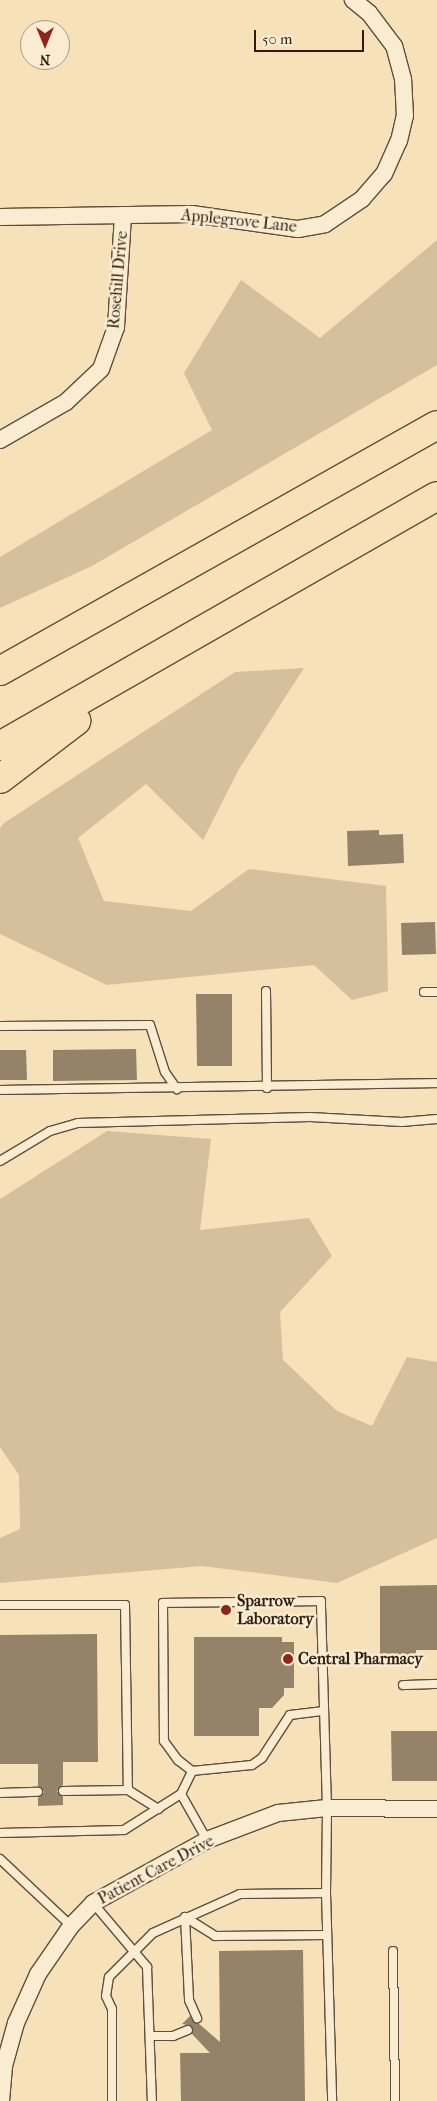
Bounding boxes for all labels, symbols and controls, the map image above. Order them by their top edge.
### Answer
north arrow [20,20,70,70]
scale bar [257,20,367,52]
text: 50 m [262,30,292,48]
text: N [40,51,50,68]
street label: Applegrove Lane [180,205,298,237]
street label: Rosehill Drive [104,230,132,330]
place label: Sparrow Laboratory [237,1591,314,1629]
marker: Sparrow Laboratory [219,1603,233,1617]
place label: Central Pharmacy [298,1649,423,1669]
marker: Central Pharmacy [282,1653,294,1665]
street label: Patient Care Drive [95,1831,217,1909]

